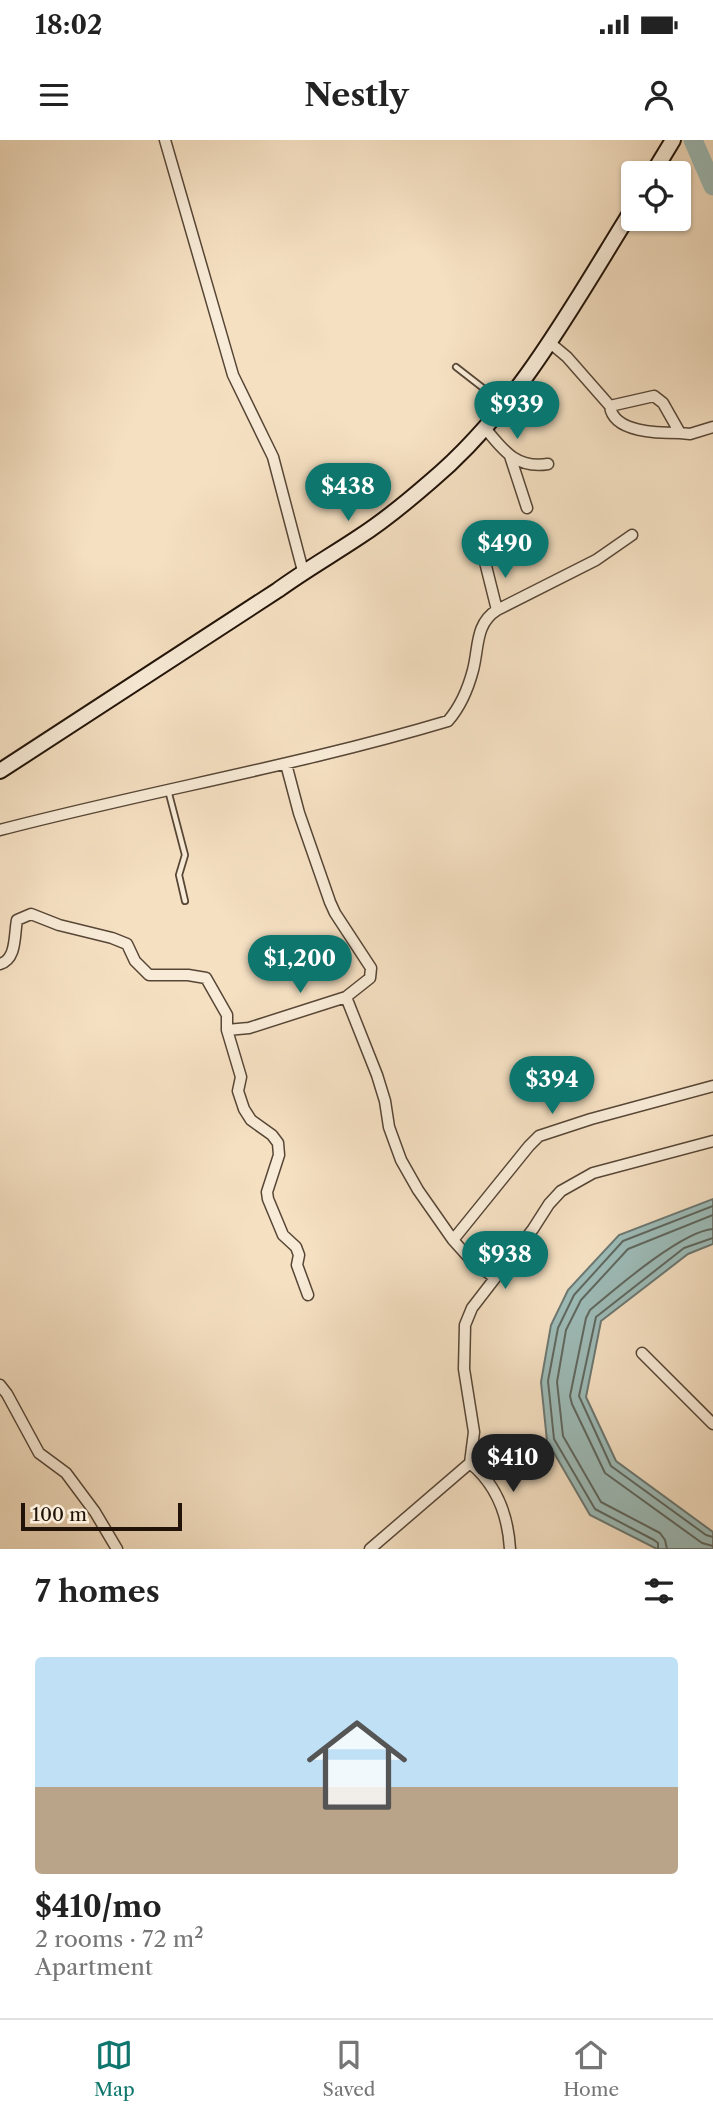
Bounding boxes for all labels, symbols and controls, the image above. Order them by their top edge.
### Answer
text: 18:02 [35,9,102,41]
text: Nestly [304,75,409,114]
icon: menu [35,76,73,114]
icon: person [640,76,678,114]
map controls [621,161,691,231]
button: locate [621,161,691,231]
pin: $939 [476,382,558,441]
text: $939 [490,390,544,418]
pin: $438 [307,464,389,523]
text: $438 [321,472,375,500]
pin: $490 [464,520,546,580]
text: $490 [478,529,532,557]
pin: $1,200 [243,936,357,995]
text: $1,200 [264,944,336,972]
pin: $394 [511,1056,593,1116]
text: $394 [525,1065,579,1093]
pin: $938 [464,1232,546,1291]
text: $938 [478,1240,532,1268]
pin: $410 [472,1434,554,1494]
text: $410 [487,1443,539,1471]
scale bar [21,1500,182,1532]
text: 100 m [32,1503,87,1526]
icon: filters [640,1572,678,1610]
text: 7 homes [35,1573,160,1610]
icon: home [294,1702,420,1828]
text: $410/mo [35,1888,162,1925]
text: 2 rooms · 72 m² [35,1925,204,1953]
text: Apartment [35,1953,153,1981]
tab: Map [94,2036,135,2101]
tab: Saved [323,2036,375,2101]
tab: Home [563,2036,619,2101]

